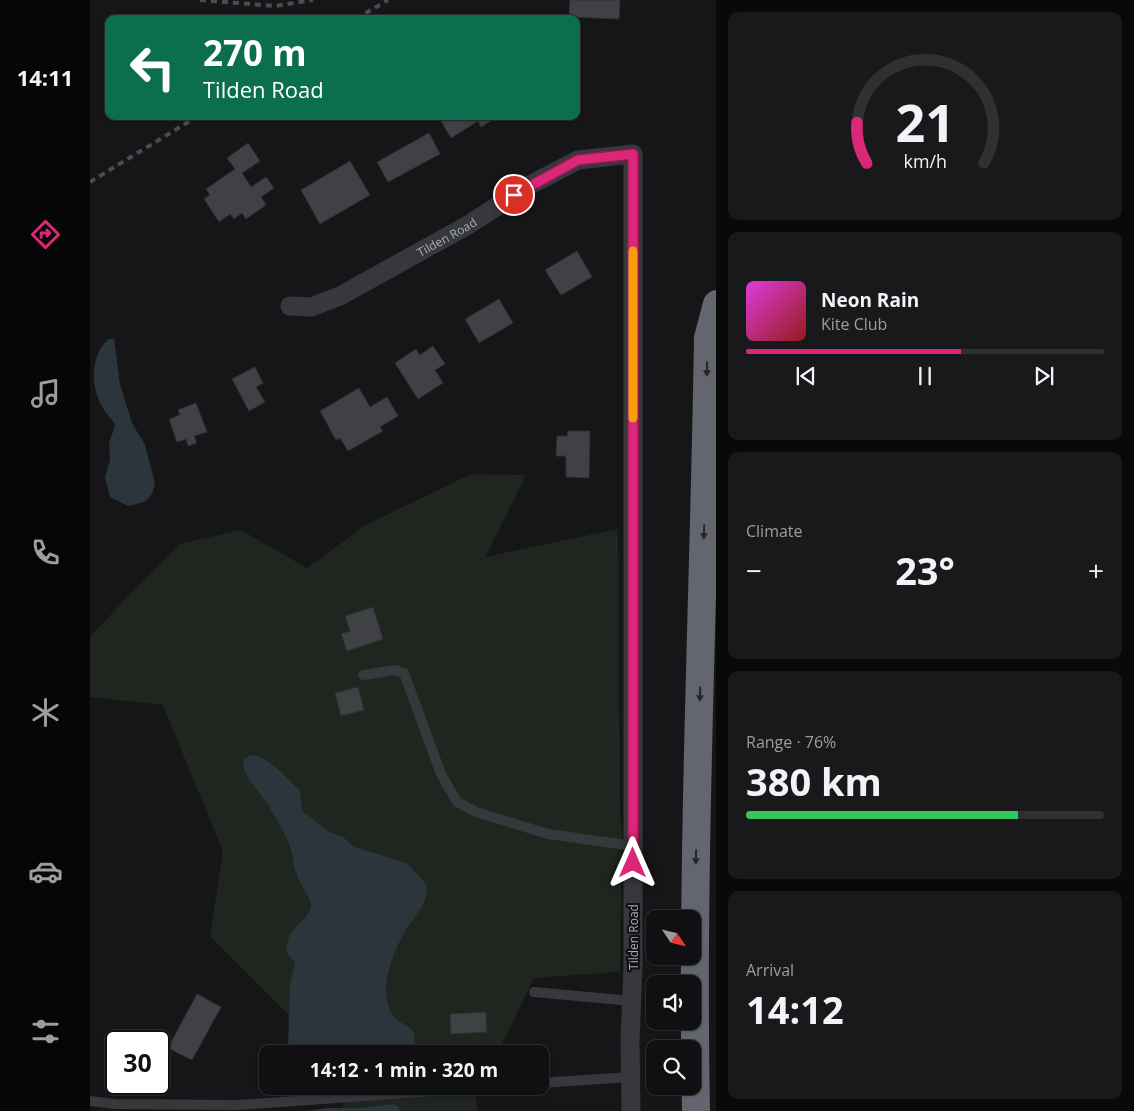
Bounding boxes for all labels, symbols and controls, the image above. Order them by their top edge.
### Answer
text: 270 m [203,29,307,76]
icon: left [120,35,185,100]
text: 14:11 [17,62,73,92]
text: Tilden Road [203,74,324,104]
text: 21 [895,86,955,157]
text: km/h [903,149,947,173]
pin [493,174,535,216]
icon: arrive [500,181,528,209]
street label: Tilden Road [414,213,480,260]
icon: directions [28,217,63,252]
text: Neon Rain [821,287,919,313]
text: Kite Club [821,313,887,335]
one-way arrow [703,362,711,378]
icon: previous [792,362,820,390]
icon: pause [911,362,939,390]
icon: next [1030,362,1058,390]
icon: music [28,376,63,411]
text: Climate [746,520,803,542]
one-way arrow [700,524,708,540]
icon: phone [28,535,63,570]
text: 23° [895,544,955,596]
text: − [746,551,762,589]
text: + [1088,551,1104,589]
one-way arrow [696,686,704,702]
icon: climate [28,695,63,730]
text: Range · 76% [746,731,836,753]
text: 380 km [746,755,882,807]
position arrow [606,836,658,888]
one-way arrow [692,849,700,865]
icon: car [28,854,63,889]
street label: Tilden Road [625,904,642,970]
north arrow [646,910,701,965]
map controls [646,910,701,1095]
text: Arrival [746,959,794,981]
button: sound [646,975,701,1030]
text: 14:12 [746,983,844,1035]
icon: filters [28,1014,63,1049]
speed limit sign: 30 [105,1030,170,1095]
button: search [646,1040,701,1095]
text: 14:12 · 1 min · 320 m [310,1057,498,1083]

